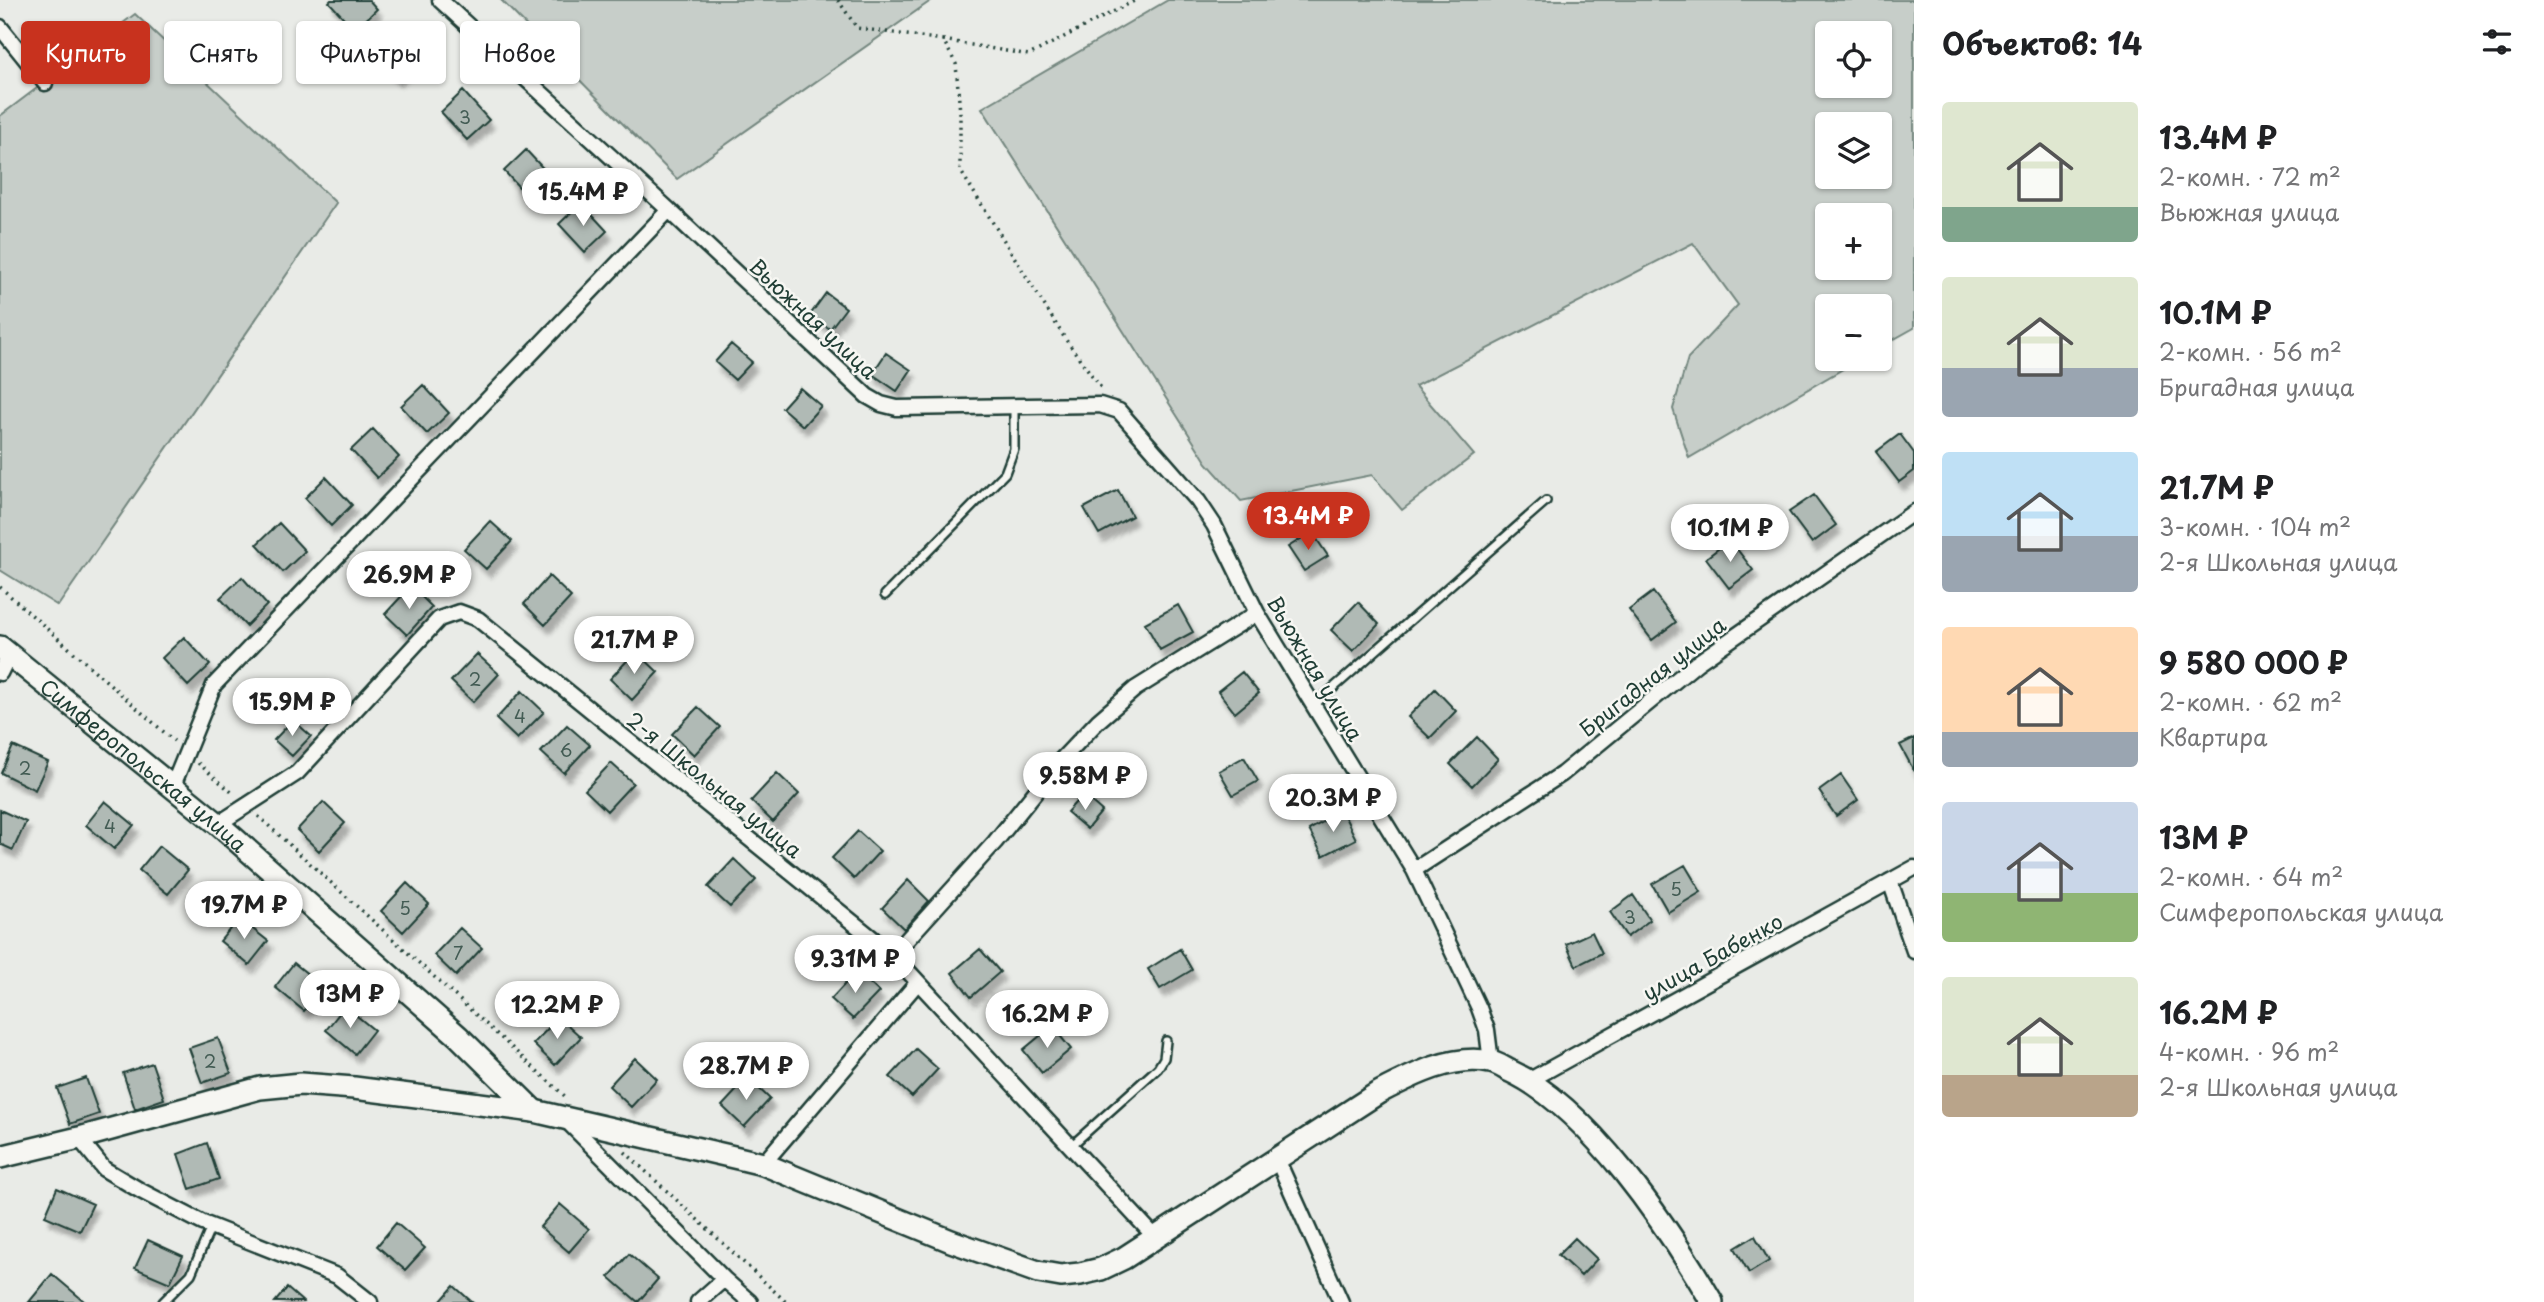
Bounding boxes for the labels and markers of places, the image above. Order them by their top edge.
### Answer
pin: 15.4M ₽ [518,168,648,228]
pin: 13.4M ₽ [1243,492,1373,552]
pin: 10.1M ₽ [1665,504,1795,564]
pin: 26.9M ₽ [344,552,474,611]
pin: 21.7M ₽ [569,616,699,676]
pin: 15.9M ₽ [227,678,357,738]
pin: 9.58M ₽ [1020,752,1150,812]
pin: 20.3M ₽ [1268,774,1398,834]
pin: 19.7M ₽ [179,881,309,941]
pin: 9.31M ₽ [790,936,920,995]
pin: 13M ₽ [301,970,399,1030]
pin: 12.2M ₽ [492,982,622,1041]
pin: 16.2M ₽ [982,990,1112,1050]
pin: 28.7M ₽ [681,1042,811,1102]

